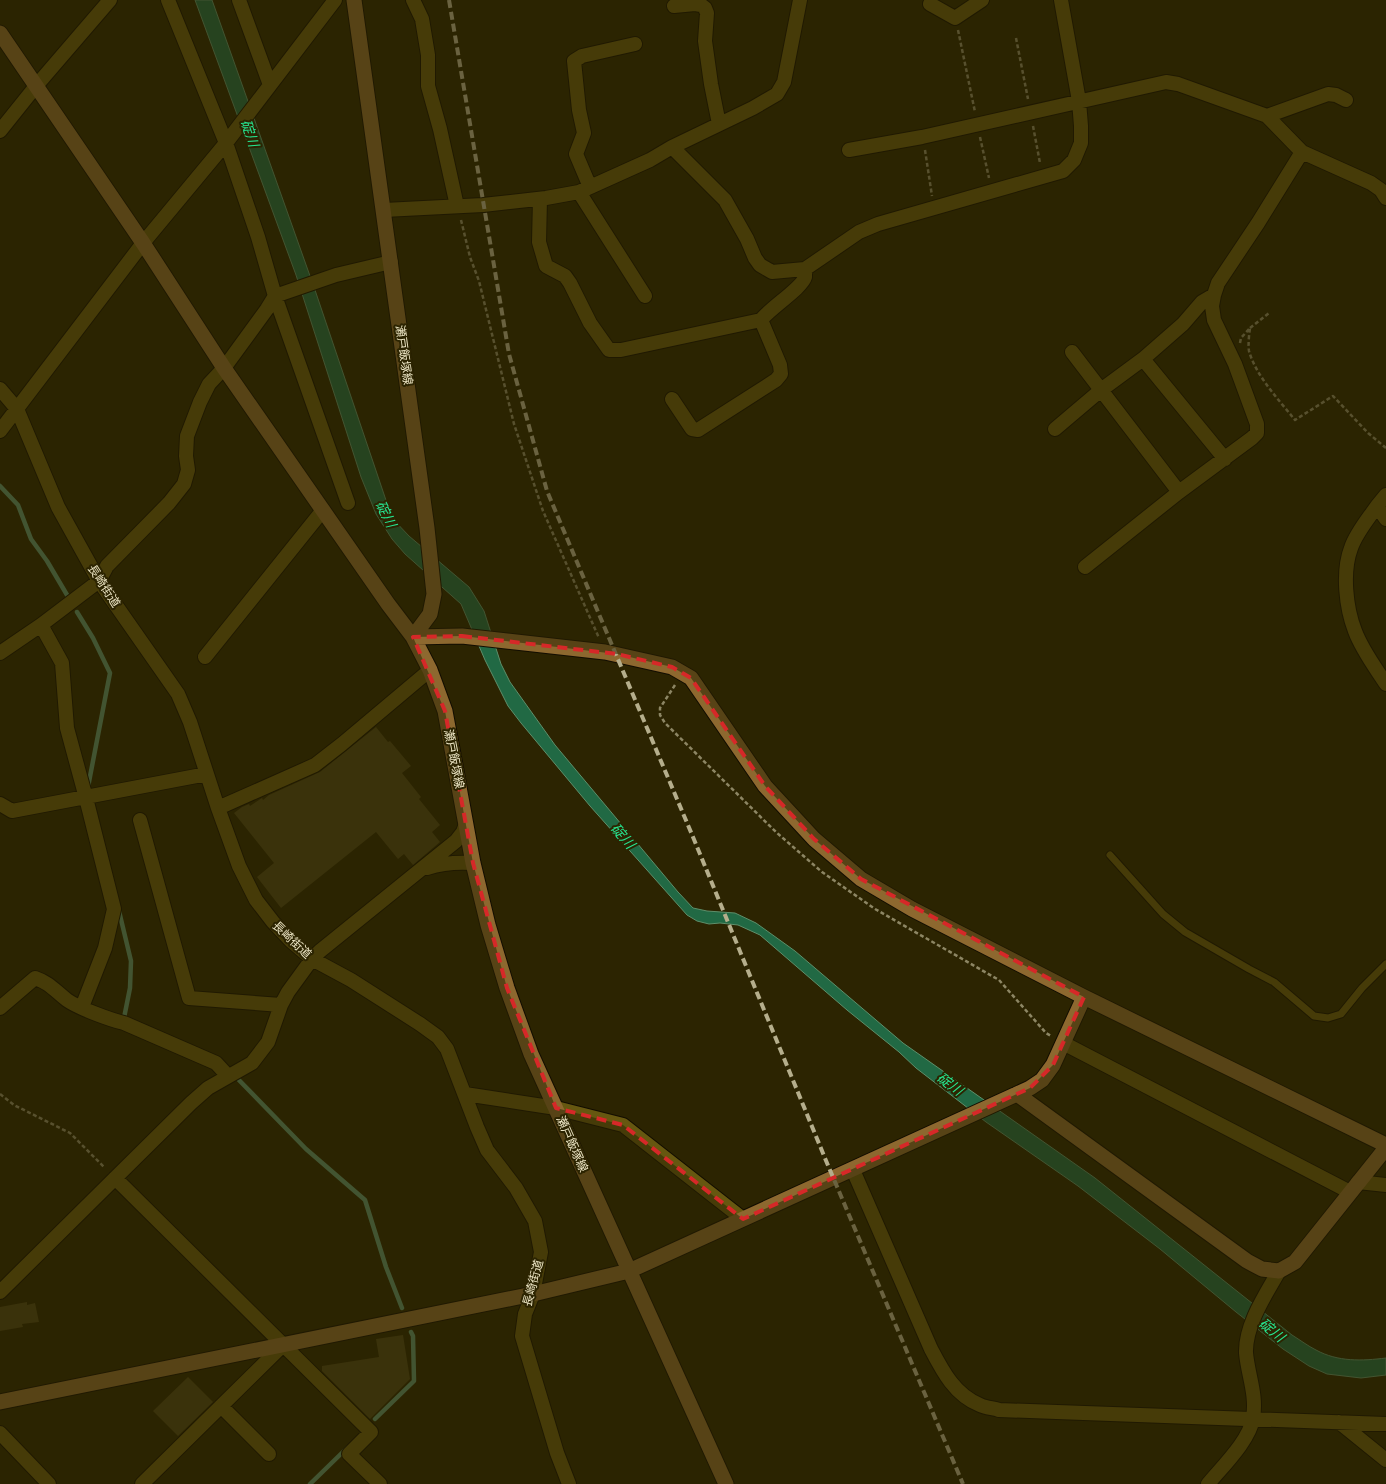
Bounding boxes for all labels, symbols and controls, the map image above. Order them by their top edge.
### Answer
water label: 碇川 [237,117,264,151]
street label: 瀬戸飯塚線 [393,324,416,386]
water label: 碇川 [372,497,401,532]
street label: 長崎街道 [85,562,124,610]
street label: 瀬戸飯塚線 [441,728,468,790]
water label: 碇川 [607,820,640,854]
street label: 長崎街道 [270,918,315,961]
water label: 碇川 [933,1068,968,1101]
street label: 瀬戸飯塚線 [553,1113,592,1174]
street label: 長崎街道 [519,1258,546,1308]
water label: 碇川 [1255,1314,1290,1347]

